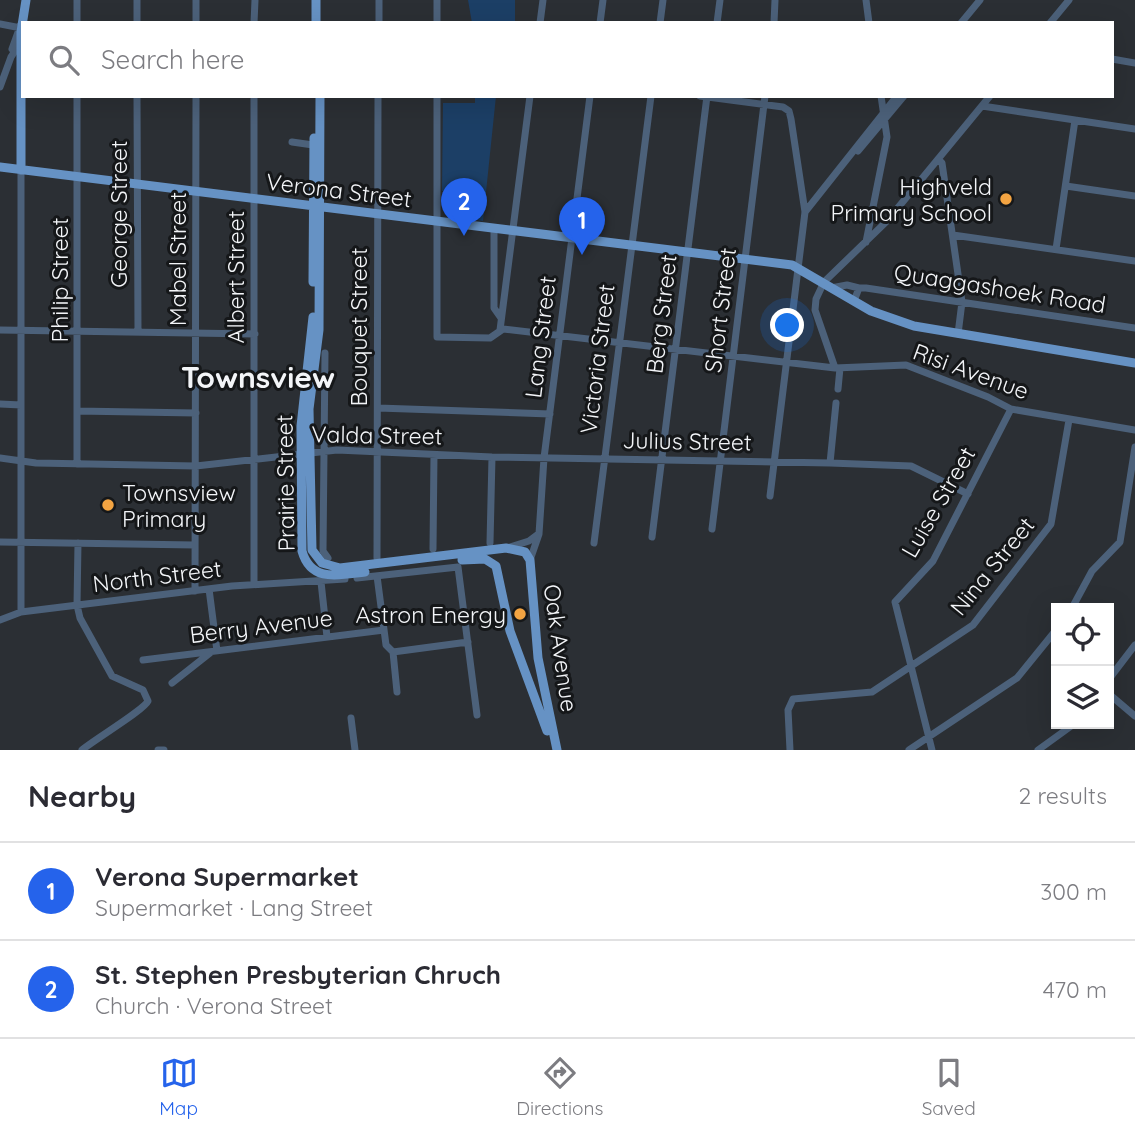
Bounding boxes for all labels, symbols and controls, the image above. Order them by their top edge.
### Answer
search box [21,21,1114,98]
icon: search [45,41,83,79]
text: Search here [101,43,245,76]
street label: George Street [104,140,133,288]
street label: Verona Street [265,167,414,213]
place label: Highveld Primary School [830,172,992,227]
pin: 2 [441,178,487,236]
marker: Highveld Primary School [998,191,1014,207]
street label: Mabel Street [163,192,192,326]
pin: 1 [559,197,605,255]
street label: Albert Street [221,210,250,343]
street label: Philip Street [45,217,74,342]
street label: Short Street [698,246,742,374]
street label: Bouquet Street [344,247,373,406]
street label: Berg Street [639,253,683,375]
street label: Quaggashoek Road [892,257,1108,319]
street label: Lang Street [518,274,562,400]
street label: Victoria Street [573,282,621,435]
your location [770,308,804,342]
street label: Risi Avenue [909,337,1033,405]
district label: Townsview [181,358,335,396]
street label: Prairie Street [269,414,301,552]
street label: Valda Street [311,419,443,451]
street label: Julius Street [622,425,752,457]
street label: Luise Street [895,441,981,563]
place label: Townsview Primary [122,478,236,533]
marker: Townsview Primary [100,497,116,513]
street label: Nina Street [944,511,1041,621]
street label: North Street [91,554,223,598]
street label: Oak Avenue [538,582,584,714]
place label: Astron Energy [355,600,506,629]
street label: Berry Avenue [188,603,334,649]
map controls [1051,603,1114,729]
button: locate [1051,603,1114,666]
marker: Astron Energy [512,606,528,622]
button: layers [1051,666,1114,729]
text: Nearby [28,777,136,815]
text: 2 results [1018,781,1107,810]
text: Verona Supermarket [95,860,359,893]
text: 1 [47,877,55,906]
text: 300 m [1040,877,1107,906]
text: Supermarket · Lang Street [95,893,373,922]
text: St. Stephen Presbyterian Chruch [95,958,501,991]
text: 2 [44,975,58,1004]
text: 470 m [1043,975,1107,1004]
text: Church · Verona Street [95,991,333,1020]
tab: Map [159,1054,198,1120]
tab: Directions [516,1054,603,1120]
tab: Saved [922,1054,976,1120]

